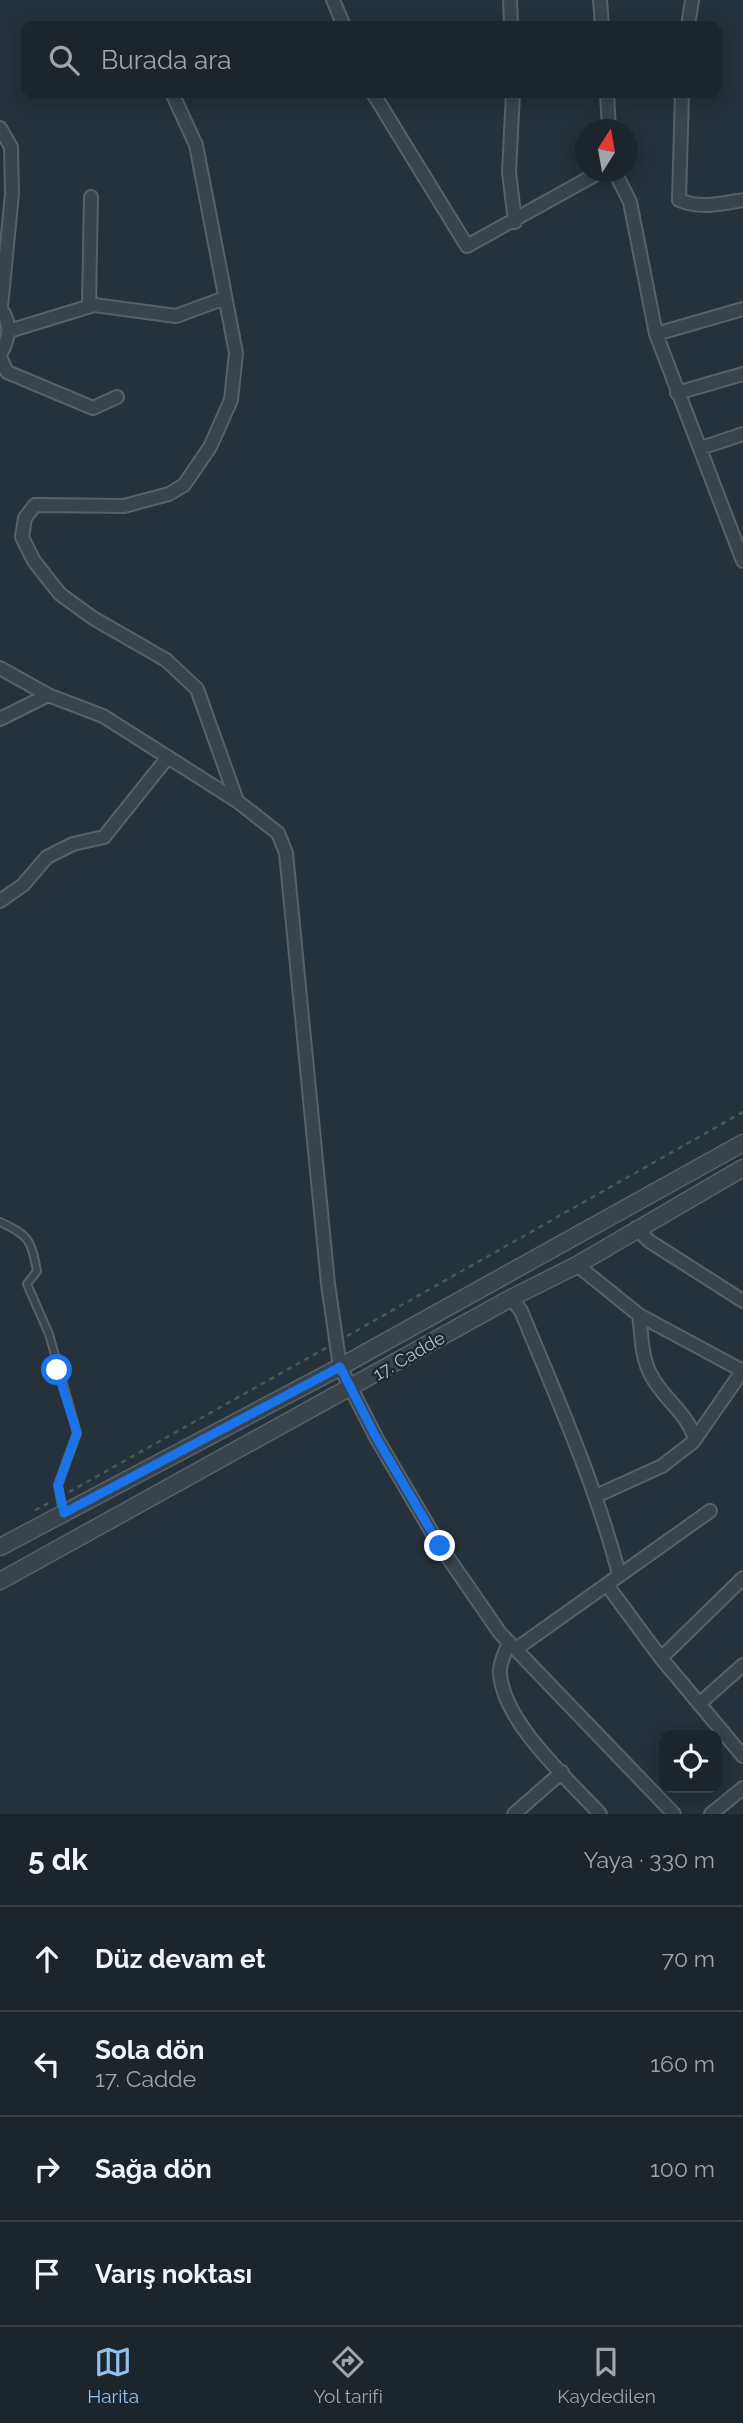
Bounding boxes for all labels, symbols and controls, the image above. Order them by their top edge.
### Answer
search box [21,21,722,98]
icon: search [45,41,83,79]
text: Burada ara [101,45,231,75]
north arrow [575,119,638,182]
street label: 17. Cadde [369,1326,449,1384]
route start [41,1354,72,1385]
route end [424,1530,455,1561]
map controls [659,1730,722,1793]
button: locate [659,1730,722,1793]
text: 5 dk [28,1842,88,1877]
text: Yaya · 330 m [584,1846,715,1873]
icon: ahead [28,1940,66,1978]
text: Düz devam et [95,1944,265,1974]
text: 70 m [662,1945,715,1972]
text: Sola dön [95,2035,204,2065]
icon: left [28,2045,66,2083]
text: 160 m [650,2050,715,2077]
text: 17. Cadde [95,2065,196,2092]
icon: right [28,2150,66,2188]
text: Sağa dön [95,2154,212,2184]
text: 100 m [650,2155,715,2182]
icon: arrive [28,2255,66,2293]
text: Varış noktası [95,2259,252,2289]
tab: Harita [87,2343,139,2407]
tab: Yol tarifi [313,2343,383,2407]
tab: Kaydedilen [557,2343,656,2407]

